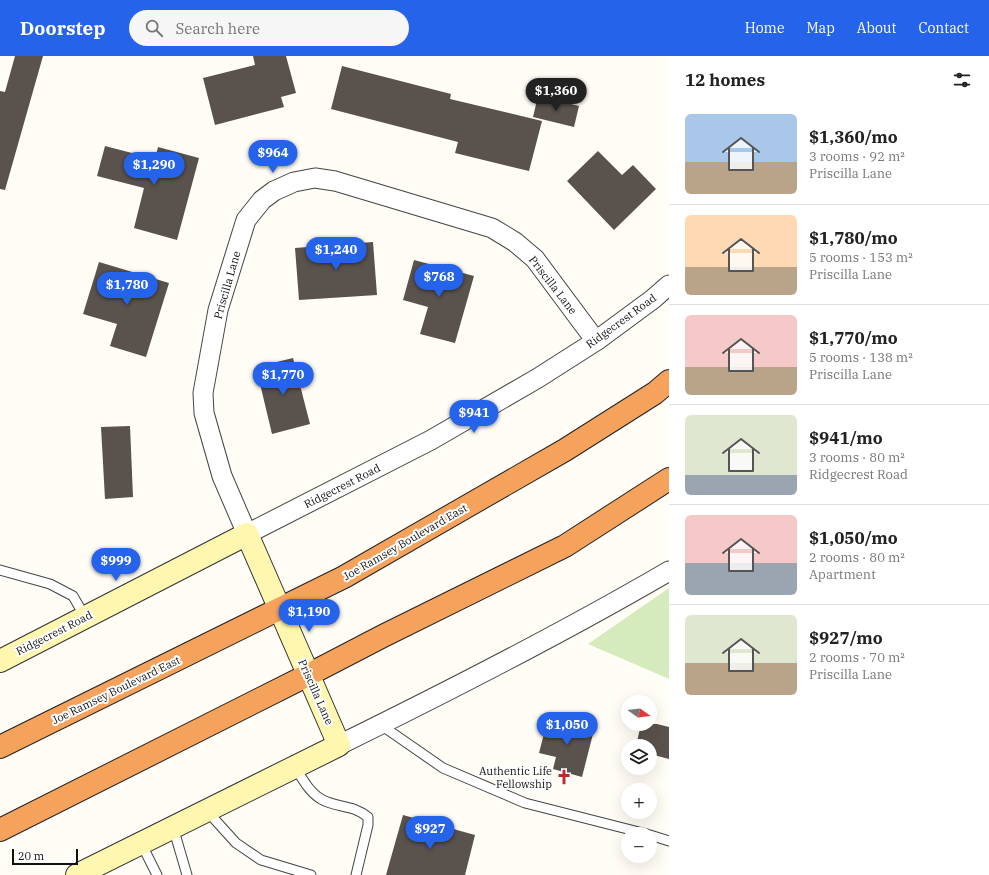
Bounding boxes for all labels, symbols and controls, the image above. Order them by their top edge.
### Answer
search box [129,10,409,46]
text: Doorstep [20,16,105,40]
icon: search [143,17,165,39]
text: Search here [175,19,260,38]
text: Home [745,19,784,37]
text: Map [806,19,835,37]
text: About [857,19,896,37]
text: Contact [918,19,969,37]
text: 12 homes [685,69,765,91]
icon: filters [951,69,973,91]
pin: $1,360 [523,78,589,112]
text: $1,360 [535,82,577,99]
text: $1,360/mo [809,126,898,148]
icon: home [717,130,765,178]
pin: $964 [249,140,297,174]
text: $964 [257,144,289,161]
text: 3 rooms · 92 m² [809,148,905,165]
pin: $1,290 [121,152,187,186]
text: $1,290 [133,156,175,173]
text: Priscilla Lane [809,165,892,182]
text: $1,780/mo [809,227,898,249]
icon: home [717,231,765,279]
pin: $1,240 [303,237,369,271]
text: $1,240 [315,241,357,258]
street label: Priscilla Lane [211,249,243,321]
text: 5 rooms · 153 m² [809,249,913,266]
street label: Priscilla Lane [526,253,580,317]
pin: $768 [415,264,463,298]
text: Priscilla Lane [809,266,892,283]
text: $768 [423,268,455,285]
pin: $1,780 [94,272,160,306]
text: $1,780 [106,276,148,293]
street label: Ridgecrest Road [583,291,659,351]
text: $1,770/mo [809,327,898,349]
icon: home [717,331,765,379]
text: 5 rooms · 138 m² [809,349,913,366]
pin: $1,770 [250,362,316,396]
text: $1,770 [262,366,304,383]
text: Priscilla Lane [809,366,892,383]
pin: $941 [450,400,498,434]
text: $941 [458,404,490,421]
text: $941/mo [809,427,883,449]
icon: home [717,431,765,479]
text: 3 rooms · 80 m² [809,449,905,466]
street label: Ridgecrest Road [302,461,383,511]
text: Ridgecrest Road [809,466,908,483]
street label: Joe Ramsey Boulevard East [341,501,470,583]
text: $1,050/mo [809,527,898,549]
icon: home [717,531,765,579]
pin: $999 [92,548,140,582]
text: 2 rooms · 80 m² [809,549,905,566]
text: $999 [100,552,132,569]
text: Apartment [809,566,876,583]
pin: $1,190 [276,599,342,633]
text: $1,190 [288,603,330,620]
street label: Ridgecrest Road [14,608,95,658]
text: $927/mo [809,627,883,649]
icon: home [717,631,765,679]
text: 2 rooms · 70 m² [809,649,905,666]
street label: Joe Ramsey Boulevard East [50,653,182,727]
street label: Priscilla Lane [295,657,337,727]
text: Priscilla Lane [809,666,892,683]
north arrow [621,695,657,731]
map controls [621,695,657,863]
pin: $1,050 [534,712,600,746]
text: $1,050 [546,716,588,733]
button: layers [621,739,657,775]
place label: Authentic Life Fellowship [479,764,552,791]
church icon: Authentic Life Fellowship [555,768,573,786]
button: + [621,783,657,819]
pin: $927 [406,816,454,850]
text: $927 [414,820,446,837]
button: − [621,827,657,863]
scale bar [12,847,78,866]
text: 20 m [18,849,44,863]

